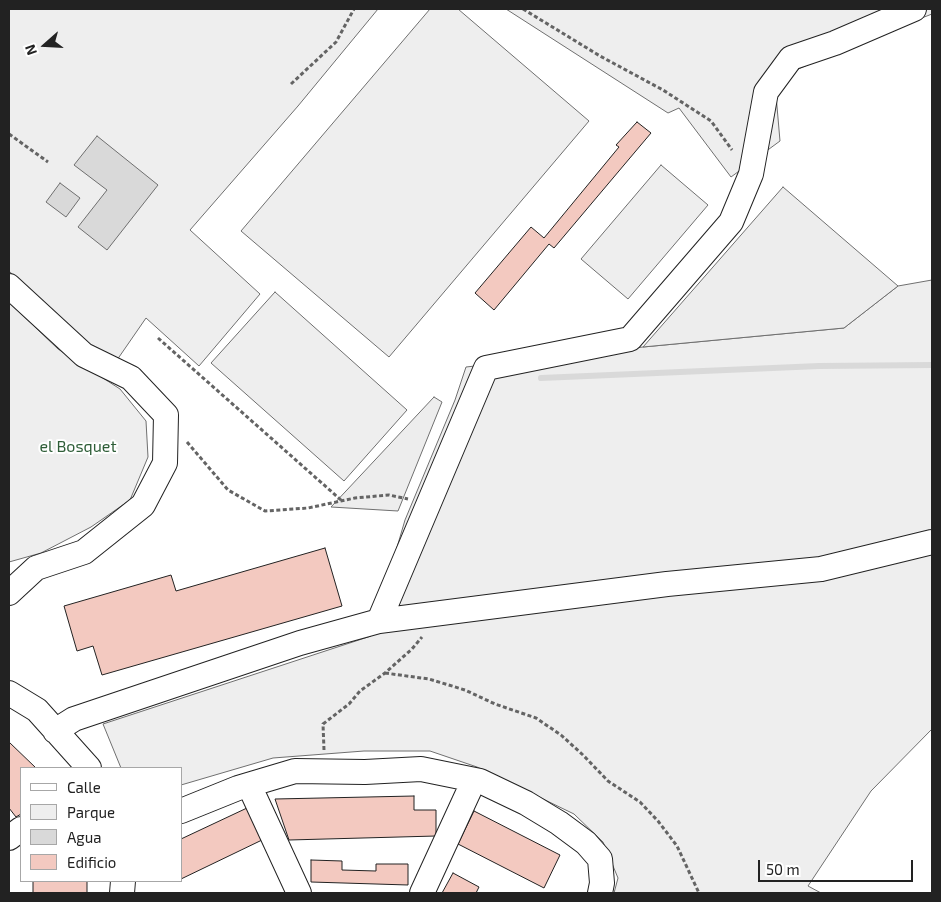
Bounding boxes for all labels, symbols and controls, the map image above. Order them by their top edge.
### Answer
north arrow [20,20,70,70]
text: N [21,43,40,58]
park label: el Bosquet [40,437,116,457]
legend [20,767,182,882]
text: Calle [67,778,101,796]
text: Parque [67,803,115,821]
text: Agua [67,828,102,846]
scale bar [761,850,916,882]
text: Edificio [67,853,116,871]
text: 50 m [766,860,800,878]

